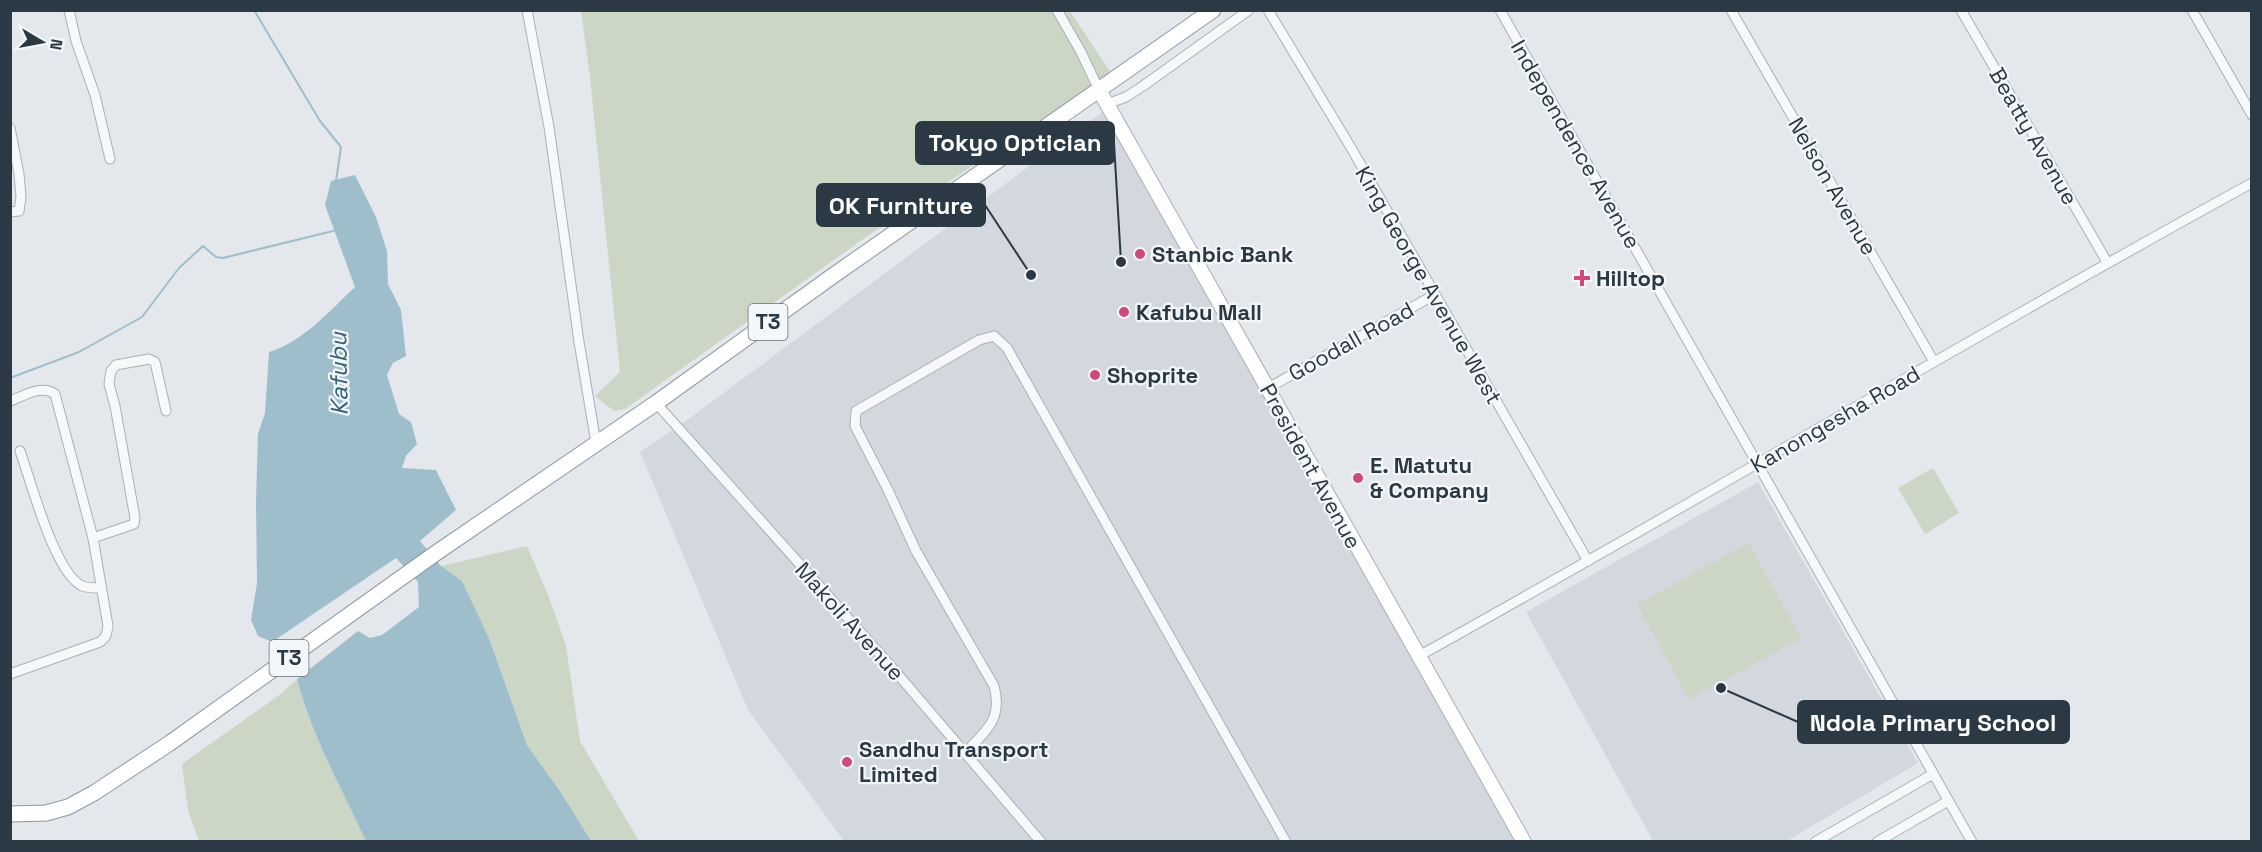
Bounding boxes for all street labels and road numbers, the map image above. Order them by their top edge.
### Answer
street label: Independence Avenue [1505,35,1647,253]
street label: Beatty Avenue [1983,62,2085,210]
street label: Nelson Avenue [1782,112,1884,260]
street label: King George Avenue West [1349,161,1509,409]
street label: Goodall Road [1283,295,1419,387]
road number: T3 [748,304,788,340]
street label: Kanongesha Road [1745,359,1925,479]
street label: President Avenue [1254,378,1368,554]
street label: Makoli Avenue [789,556,911,686]
road number: T3 [270,640,308,676]

